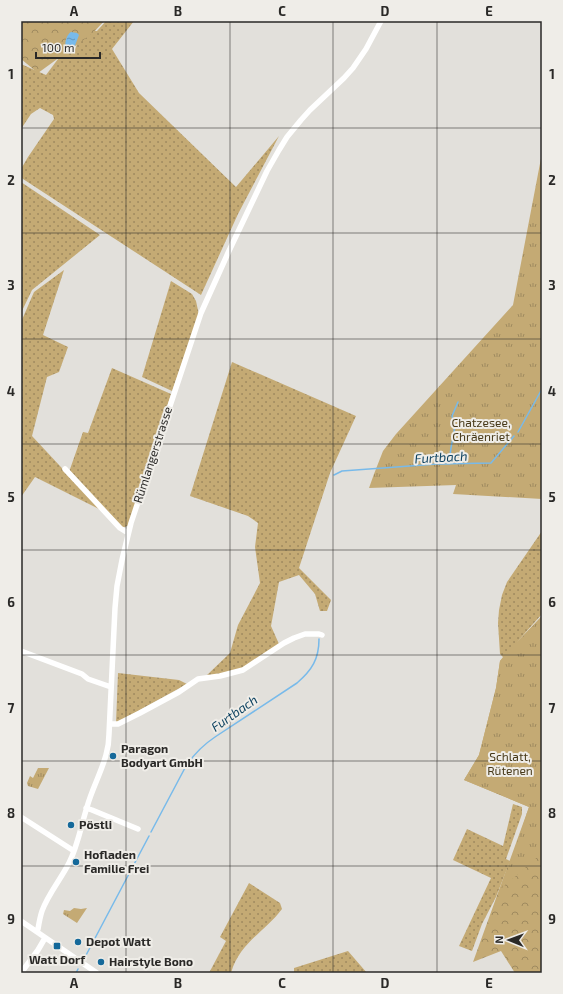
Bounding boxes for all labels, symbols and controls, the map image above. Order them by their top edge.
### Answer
text: A [70,3,79,19]
text: B [174,3,182,19]
text: C [278,3,286,19]
text: D [381,3,390,19]
text: E [485,3,493,19]
scale bar [36,34,100,60]
text: 100 m [42,40,74,54]
text: 1 [8,66,14,82]
text: 1 [549,66,555,82]
text: 2 [7,172,15,188]
text: 2 [548,172,556,188]
text: 3 [7,277,15,293]
text: 3 [548,277,556,293]
text: 4 [7,383,15,399]
text: 4 [548,383,556,399]
street label: Rümlangerstrasse [130,405,174,505]
park label: Chatzesee, Chräenriet [451,415,511,443]
water label: Furtbach [414,448,468,466]
text: 5 [7,489,15,505]
text: 5 [548,489,556,505]
text: 6 [7,594,15,610]
text: 6 [548,594,556,610]
water label: Furtbach [208,691,260,735]
text: 7 [8,700,15,716]
text: 7 [549,700,556,716]
place label: Paragon Bodyart GmbH [121,741,203,770]
park label: Schlatt, Rütenen [487,749,533,777]
marker: Paragon Bodyart GmbH [108,751,118,761]
text: 8 [7,805,15,821]
text: 8 [548,805,556,821]
place label: Pöstli [79,817,112,831]
marker: Pöstli [66,820,76,830]
place label: Hofladen Familie Frei [84,847,149,875]
marker: Hofladen Familie Frei [71,857,81,867]
text: 9 [7,911,15,927]
text: 9 [548,911,556,927]
north arrow [489,920,529,960]
place label: Depot Watt [86,934,151,948]
text: N [492,936,505,944]
marker: Depot Watt [73,937,83,947]
marker: Watt Dorf [52,941,62,951]
place label: Watt Dorf [29,952,86,966]
place label: Hairstyle Bono [109,954,193,969]
marker: Hairstyle Bono [96,957,106,967]
text: A [70,975,79,991]
text: B [174,975,182,991]
text: C [278,975,286,991]
text: D [381,975,390,991]
text: E [485,975,493,991]

